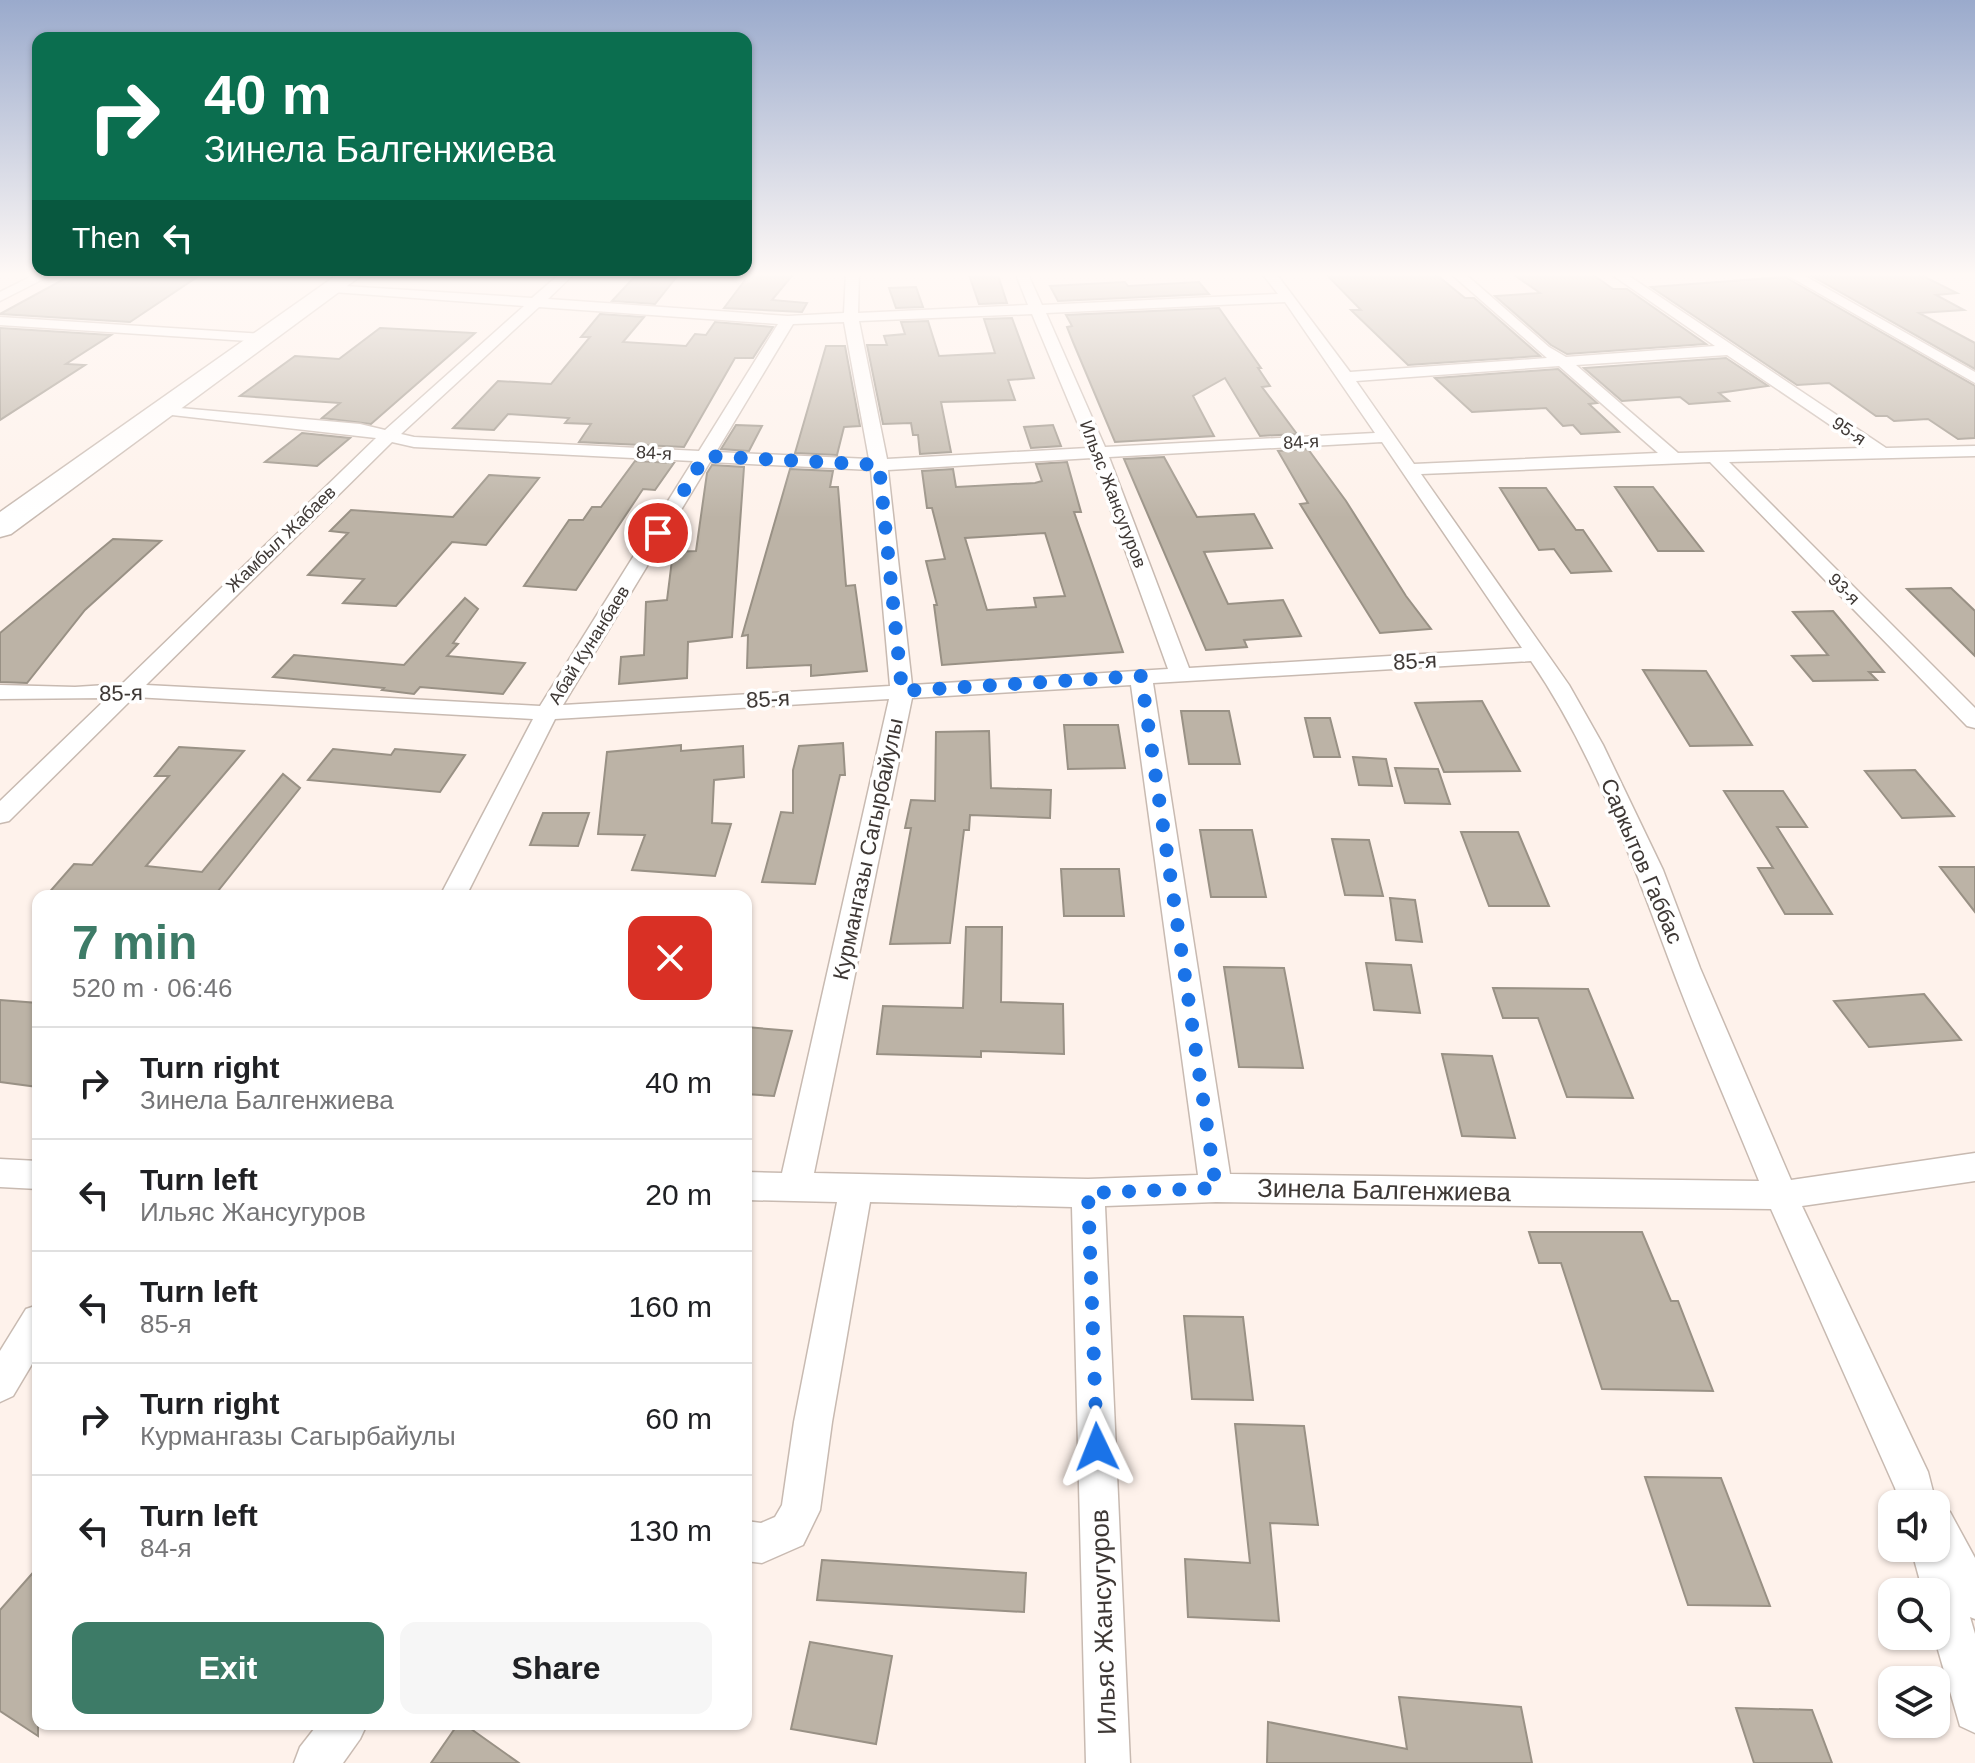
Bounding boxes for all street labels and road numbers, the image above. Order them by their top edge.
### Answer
street label: 95-я [1829,413,1869,449]
street label: Ильяс Жансугуров [1076,417,1150,571]
street label: 84-я [1283,431,1319,453]
street label: 84-я [636,442,672,464]
street label: Жамбыл Жабаев [222,482,340,596]
street label: 93-я [1824,569,1864,609]
street label: Абай Кунанбаев [545,582,633,708]
street label: 85-я [1393,647,1437,675]
street label: 85-я [99,680,143,706]
street label: 85-я [746,685,790,713]
street label: Курмангазы Сагырбайулы [828,716,908,982]
street label: Саркытов Габбас [1596,775,1688,947]
street label: Зинела Балгенжиева [1257,1173,1512,1207]
street label: Ильяс Жансугуров [1084,1509,1122,1735]

